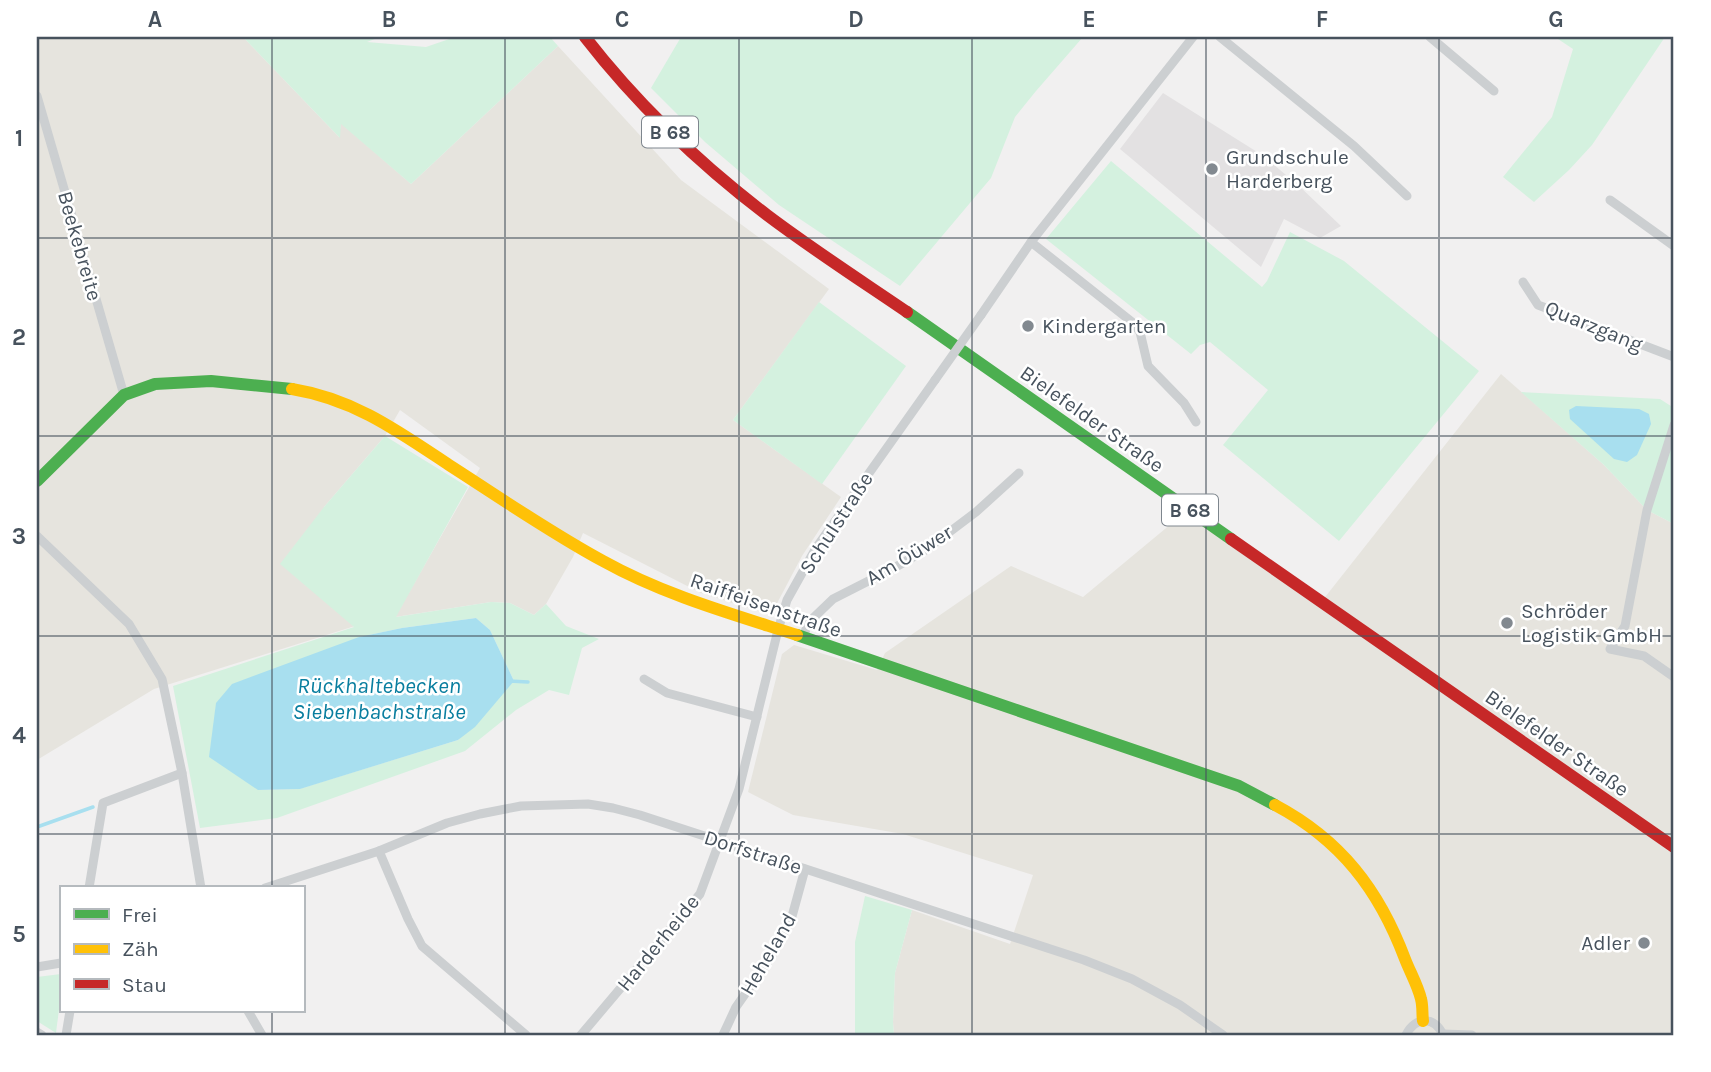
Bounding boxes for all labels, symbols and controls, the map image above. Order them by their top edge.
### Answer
text: A [148,6,162,33]
text: B [382,6,396,33]
text: C [615,6,629,33]
text: D [848,6,864,33]
text: E [1082,6,1096,33]
text: F [1316,6,1328,33]
text: G [1548,6,1564,33]
road number: B 68 [642,116,698,148]
text: 1 [15,125,23,152]
place label: Grundschule Harderberg [1226,145,1349,193]
marker: Grundschule Harderberg [1204,161,1220,177]
street label: Beekebreite [53,188,107,304]
street label: Quarzgang [1542,295,1647,357]
place label: Kindergarten [1042,314,1167,338]
marker: Kindergarten [1020,318,1036,334]
text: 2 [12,324,26,351]
street label: Bielefelder Straße [1016,360,1168,478]
street label: Schulstraße [794,468,878,578]
road number: B 68 [1162,495,1218,526]
street label: Am Öüwer [861,520,957,590]
text: 3 [12,523,26,550]
street label: Raiffeisenstraße [687,568,845,642]
place label: Schröder Logistik GmbH [1521,599,1662,647]
marker: Schröder Logistik GmbH [1499,615,1515,631]
water label: Rückhaltebecken Siebenbachstraße [292,672,466,725]
street label: Bielefelder Straße [1481,684,1633,802]
text: 4 [12,722,26,749]
street label: Dorfstraße [701,825,805,879]
legend [60,886,304,1012]
street label: Harderheide [612,890,704,996]
text: Frei [122,903,158,927]
street label: Heheland [735,909,801,999]
text: 5 [12,921,26,948]
place label: Adler [1581,931,1630,955]
marker: Adler [1636,935,1652,951]
text: Zäh [122,937,159,961]
text: Stau [122,973,167,997]

